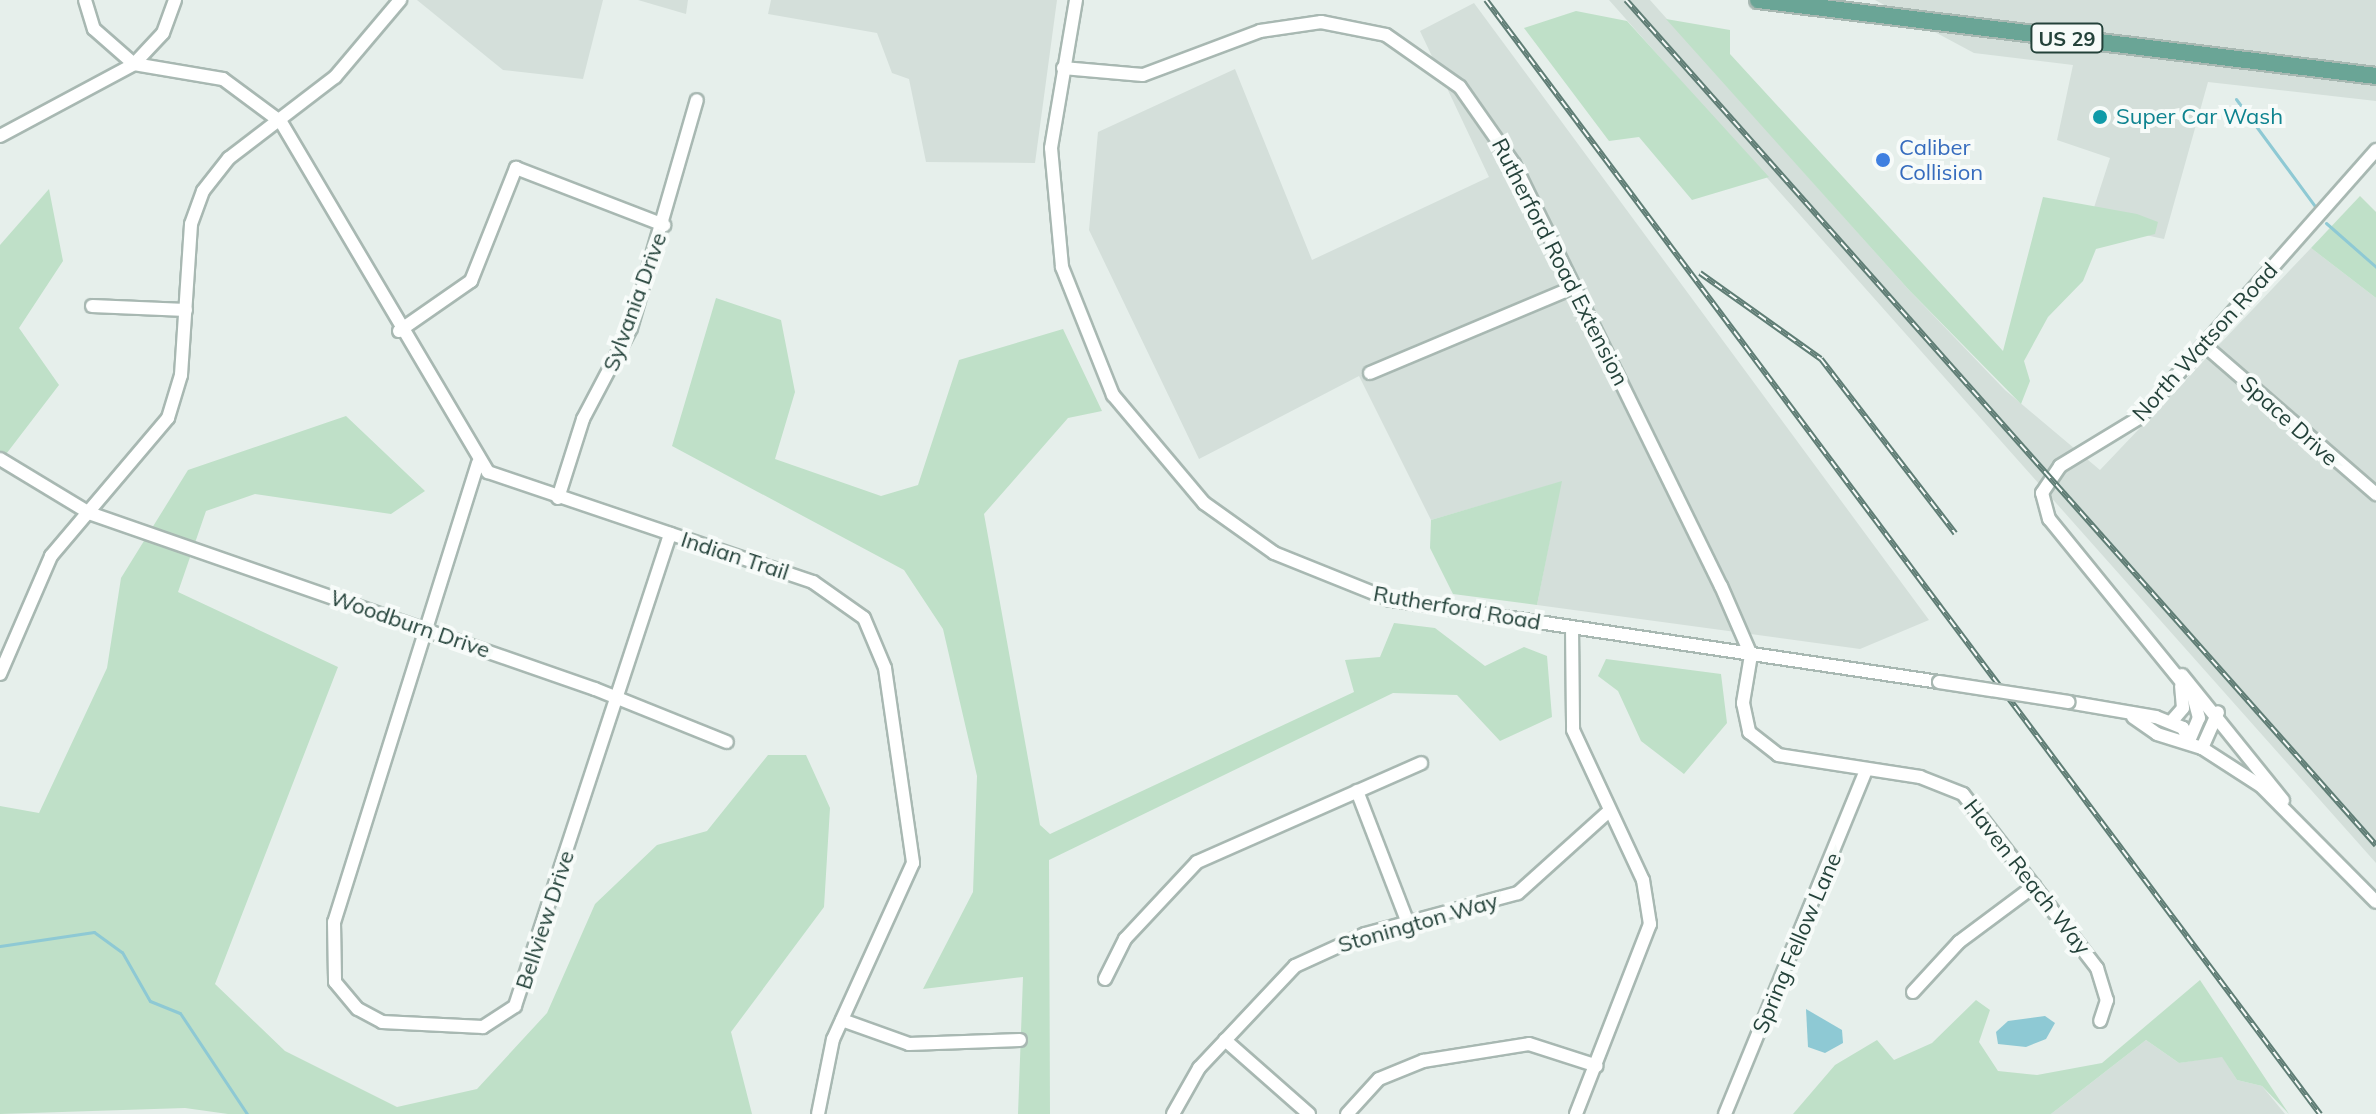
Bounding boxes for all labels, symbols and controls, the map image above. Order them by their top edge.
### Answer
road number: US 29 [2029,22,2105,54]
place label: Super Car Wash [2116,104,2283,130]
marker: Super Car Wash [2091,108,2109,126]
street label: Rutherford Road Extension [1486,134,1634,390]
place label: Caliber Collision [1899,134,1983,186]
marker: Caliber Collision [1874,151,1892,169]
street label: Sylvania Drive [598,229,672,375]
street label: North Watson Road [2127,257,2283,427]
street label: Space Drive [2235,370,2343,472]
street label: Indian Trail [678,526,792,586]
street label: Rutherford Road [1371,580,1543,636]
street label: Woodburn Drive [327,584,493,664]
street label: Haven Reach Way [1958,794,2096,960]
street label: Bellview Drive [510,847,580,993]
street label: Spring Fellow Lane [1747,849,1847,1037]
street label: Stonington Way [1335,888,1501,958]

